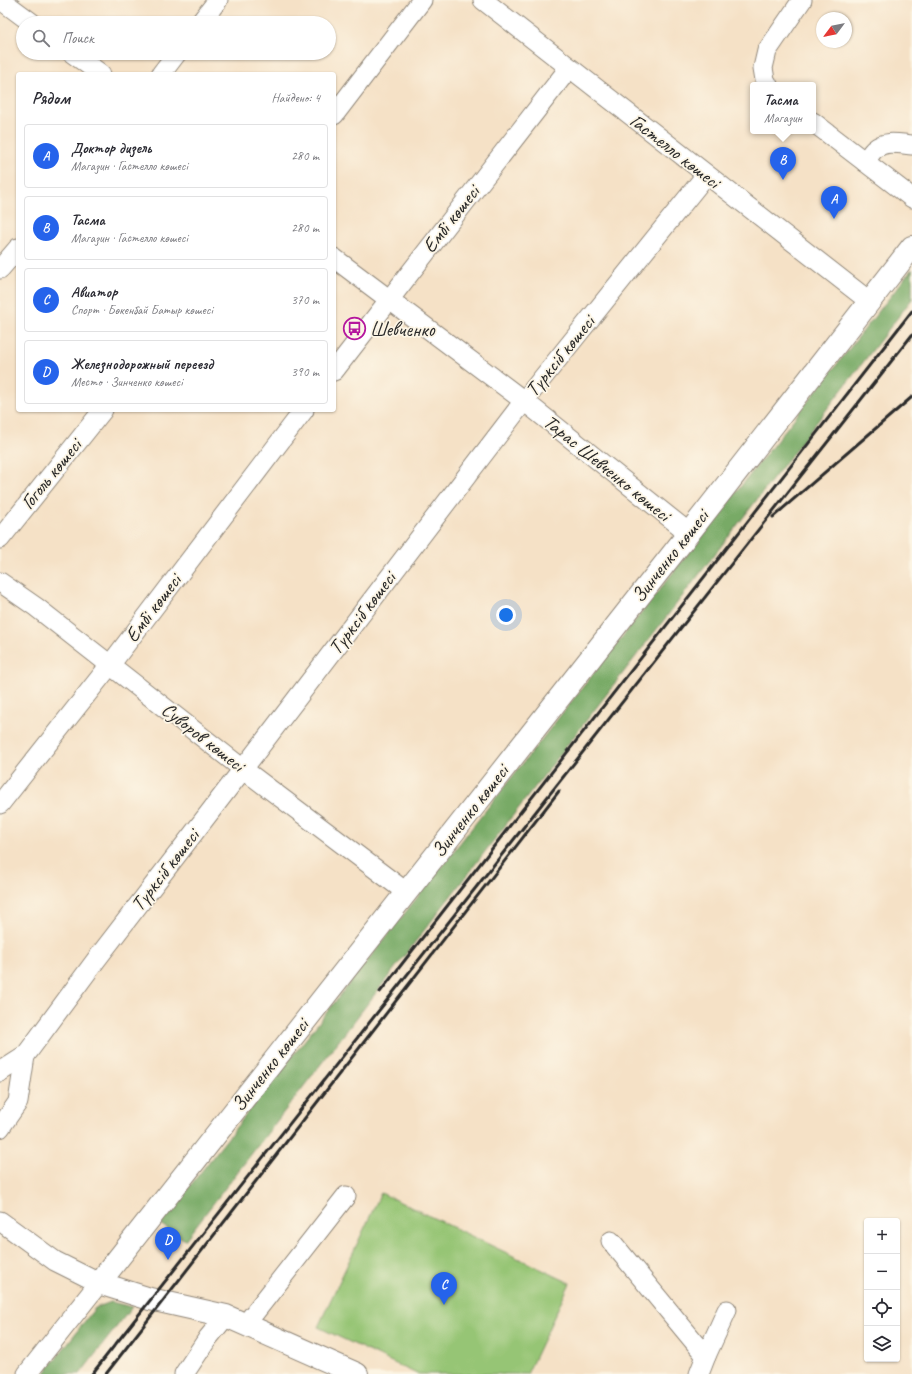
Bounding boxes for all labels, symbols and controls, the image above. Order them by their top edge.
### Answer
north arrow [816,12,852,48]
search box [16,16,336,60]
icon: search [30,27,52,49]
text: Поиск [62,29,94,48]
popup [750,82,816,134]
text: Рядом [32,88,70,109]
text: Найдено: 4 [272,90,320,106]
text: Тасма [764,91,798,110]
street label: Гастелло көшесі [625,108,727,195]
text: Магазин [764,110,802,126]
text: Доктор дизель [71,139,151,158]
pin: B [770,147,796,180]
text: A [43,148,49,164]
text: 280 m [291,148,319,164]
text: Магазин · Гастелло көшесі [71,158,188,174]
street label: Ембі көшесі [417,178,487,258]
pin: A [821,186,847,219]
text: Тасма [71,211,105,230]
text: B [43,220,49,236]
text: 280 m [291,220,319,236]
text: Магазин · Гастелло көшесі [71,230,188,246]
text: Авиатор [71,283,118,302]
text: C [43,292,49,308]
text: 370 m [291,292,319,308]
text: Спорт · Бөкенбай Батыр көшесі [71,302,213,318]
street label: Түрксіб көшесі [520,309,602,402]
bus stop icon: Шевченко [342,316,368,342]
place label: Шевченко [370,317,436,342]
text: Железнодорожный переезд [71,355,213,374]
text: D [42,364,50,380]
text: 390 m [291,364,319,380]
text: Место · Зинченко көшесі [71,374,183,390]
street label: Тарас Шевченко көшесі [538,409,677,528]
street label: Гоголь көшесі [15,432,88,514]
street label: Зинченко көшесі [626,503,715,607]
street label: Түрксіб көшесі [323,565,403,659]
street label: Ембі көшесі [119,567,188,647]
your location [496,605,516,625]
street label: Суворов көшесі [156,697,251,779]
street label: Зинченко көшесі [426,758,515,862]
street label: Түрксіб көшесі [125,822,206,916]
street label: Зинченко көшесі [226,1012,315,1116]
map controls [864,1218,900,1362]
button: + [864,1218,900,1254]
pin: D [155,1227,181,1260]
button: − [864,1254,900,1290]
pin: C [431,1272,457,1305]
button: locate [864,1290,900,1326]
button: layers [864,1326,900,1362]

